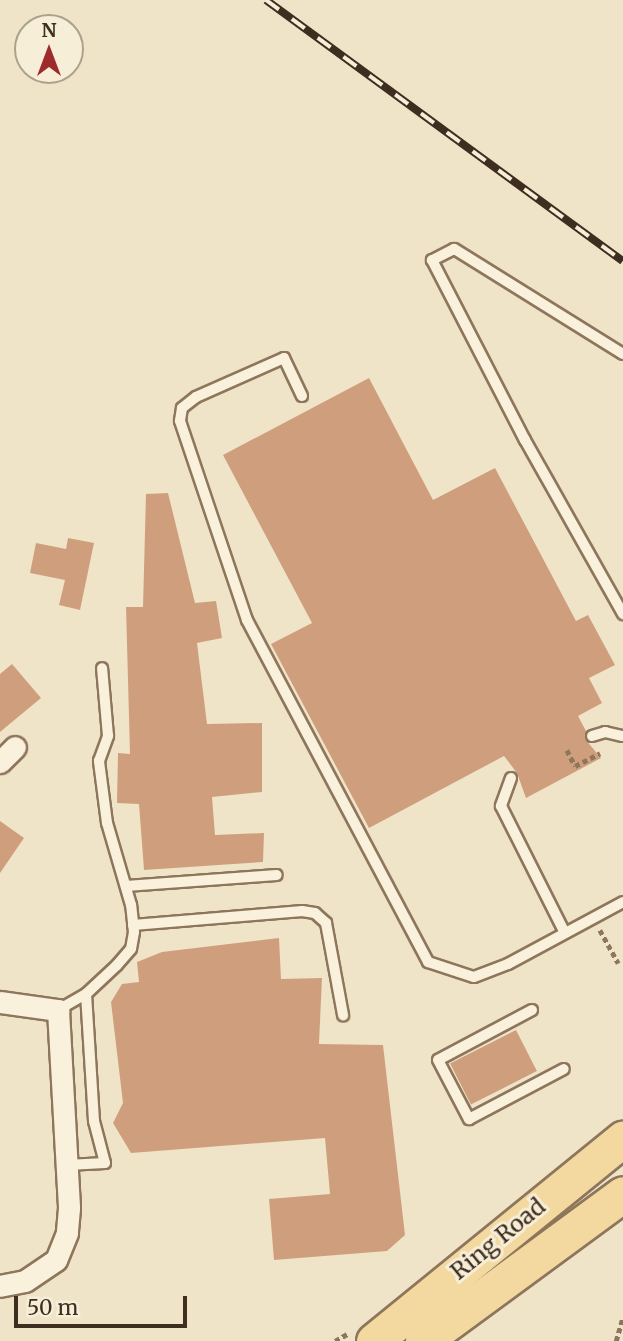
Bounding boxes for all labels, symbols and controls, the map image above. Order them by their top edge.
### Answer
north arrow [14,14,84,84]
text: N [41,18,57,42]
street label: Ring Road [445,1193,551,1285]
scale bar [18,1282,191,1326]
text: 50 m [27,1294,78,1321]

